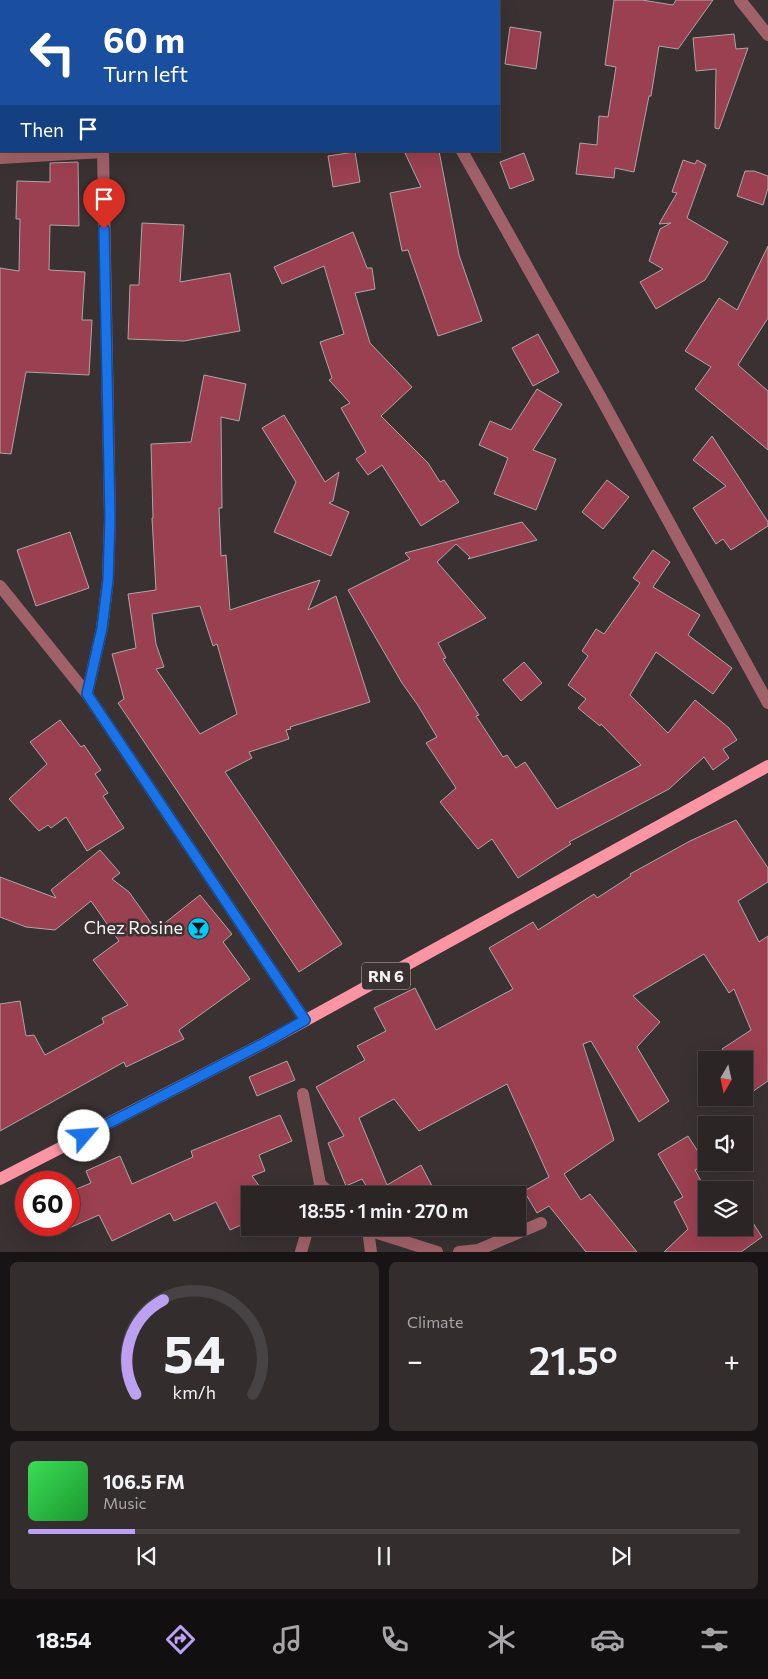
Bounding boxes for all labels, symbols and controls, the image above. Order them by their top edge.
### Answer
text: 60 m [103,17,185,60]
icon: left [20,20,85,85]
text: Turn left [103,60,188,87]
icon: arrive [74,115,102,143]
text: Then [20,118,64,141]
pin [83,178,125,229]
icon: arrive [90,185,118,213]
place label: Chez Rosine [84,916,183,938]
bar icon: Chez Rosine [187,916,211,940]
road number: RN 6 [362,962,410,989]
north arrow [698,1051,752,1106]
map controls [698,1051,753,1236]
position arrow [57,1109,109,1161]
button: sound [698,1116,753,1171]
speed limit sign: 60 [15,1171,80,1236]
button: layers [698,1181,753,1236]
text: 18:55 · 1 min · 270 m [299,1199,468,1222]
text: Climate [407,1312,463,1331]
text: 54 [163,1320,226,1384]
text: 21.5° [529,1336,618,1383]
text: − [407,1343,423,1377]
text: + [724,1343,740,1377]
text: km/h [173,1381,216,1403]
text: 106.5 FM [103,1470,185,1493]
text: Music [103,1493,147,1512]
icon: previous [133,1542,161,1570]
icon: pause [370,1542,398,1570]
icon: next [607,1542,635,1570]
icon: directions [163,1622,198,1657]
icon: music [270,1622,305,1657]
icon: phone [377,1622,412,1657]
icon: climate [484,1622,519,1657]
icon: car [590,1622,625,1657]
icon: filters [697,1622,732,1657]
text: 18:54 [36,1626,92,1653]

